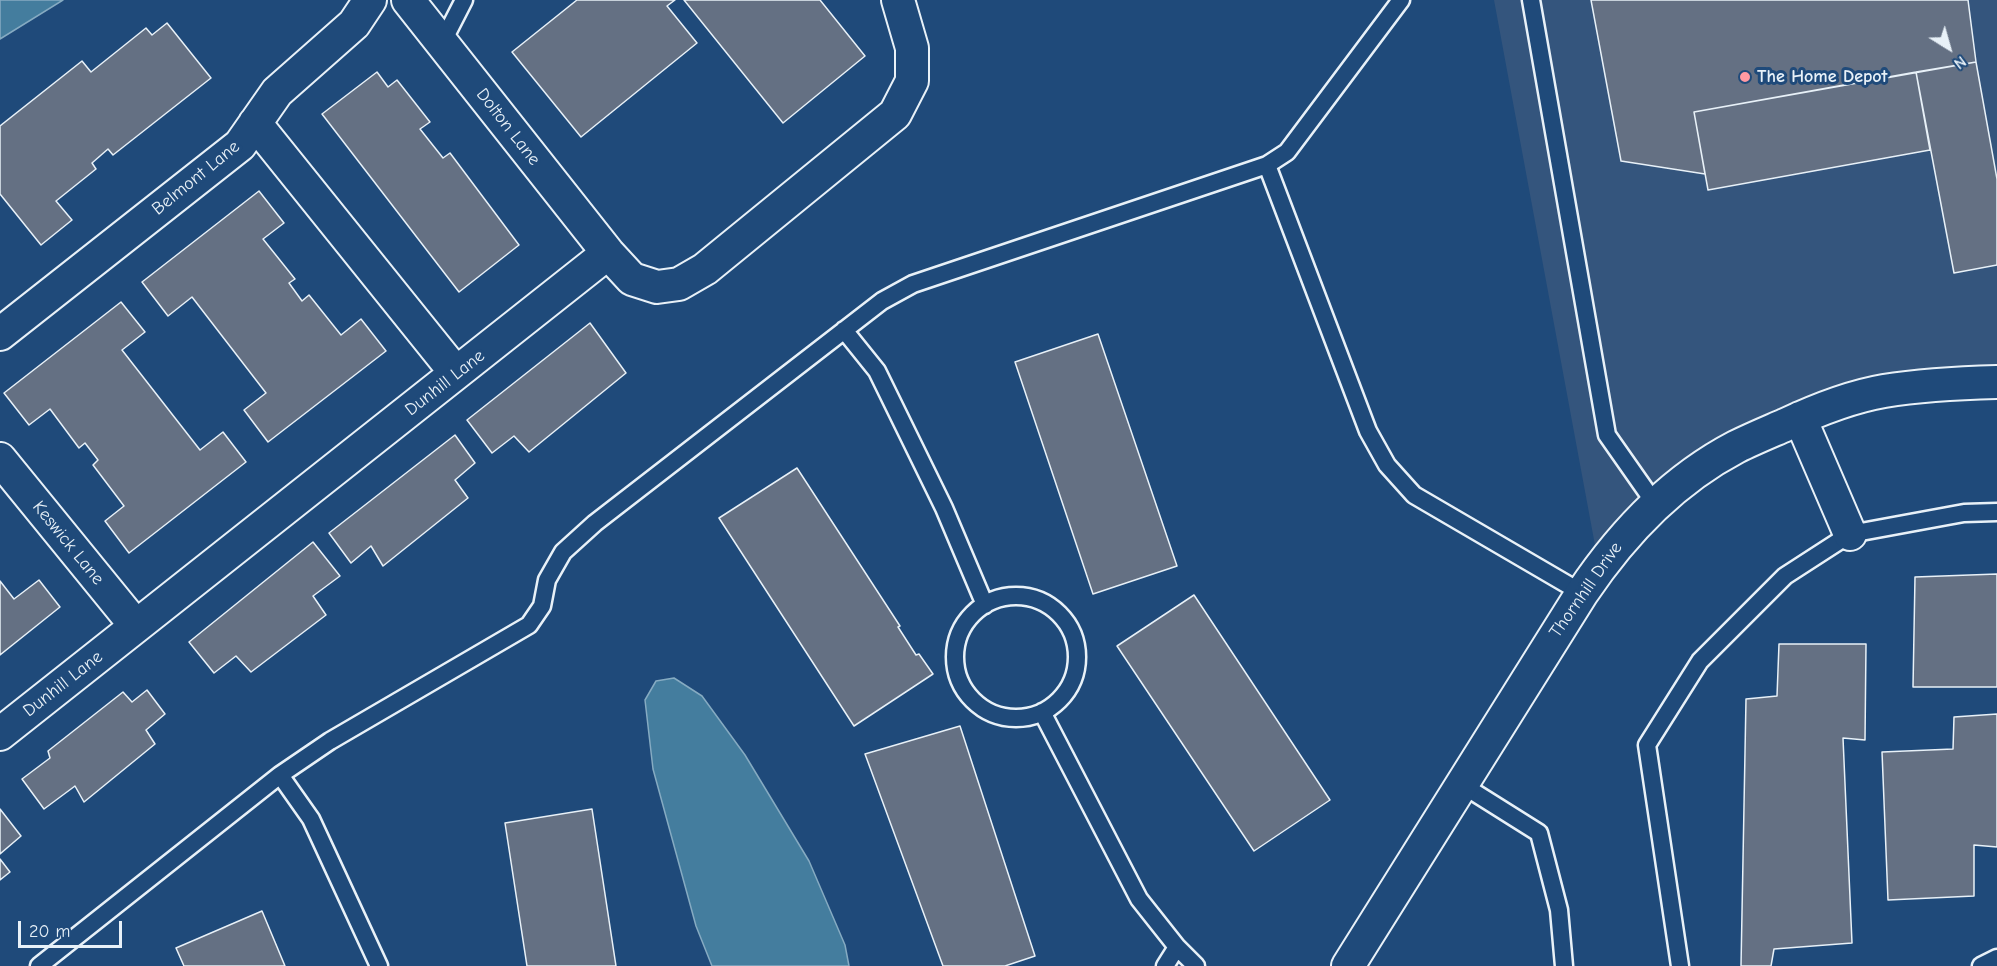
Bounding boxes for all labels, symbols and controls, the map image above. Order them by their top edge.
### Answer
north arrow [1919,18,1979,78]
text: N [1950,52,1969,73]
place label: The Home Depot [1757,66,1887,88]
marker: The Home Depot [1738,70,1752,84]
street label: Dolton Lane [471,84,545,170]
street label: Belmont Lane [148,136,244,220]
street label: Dunhill Lane [401,345,489,421]
street label: Keswick Lane [28,497,108,589]
street label: Thornhill Drive [1545,538,1627,642]
street label: Dunhill Lane [19,646,107,722]
scale bar [21,909,124,947]
text: 20 m [29,921,70,942]

